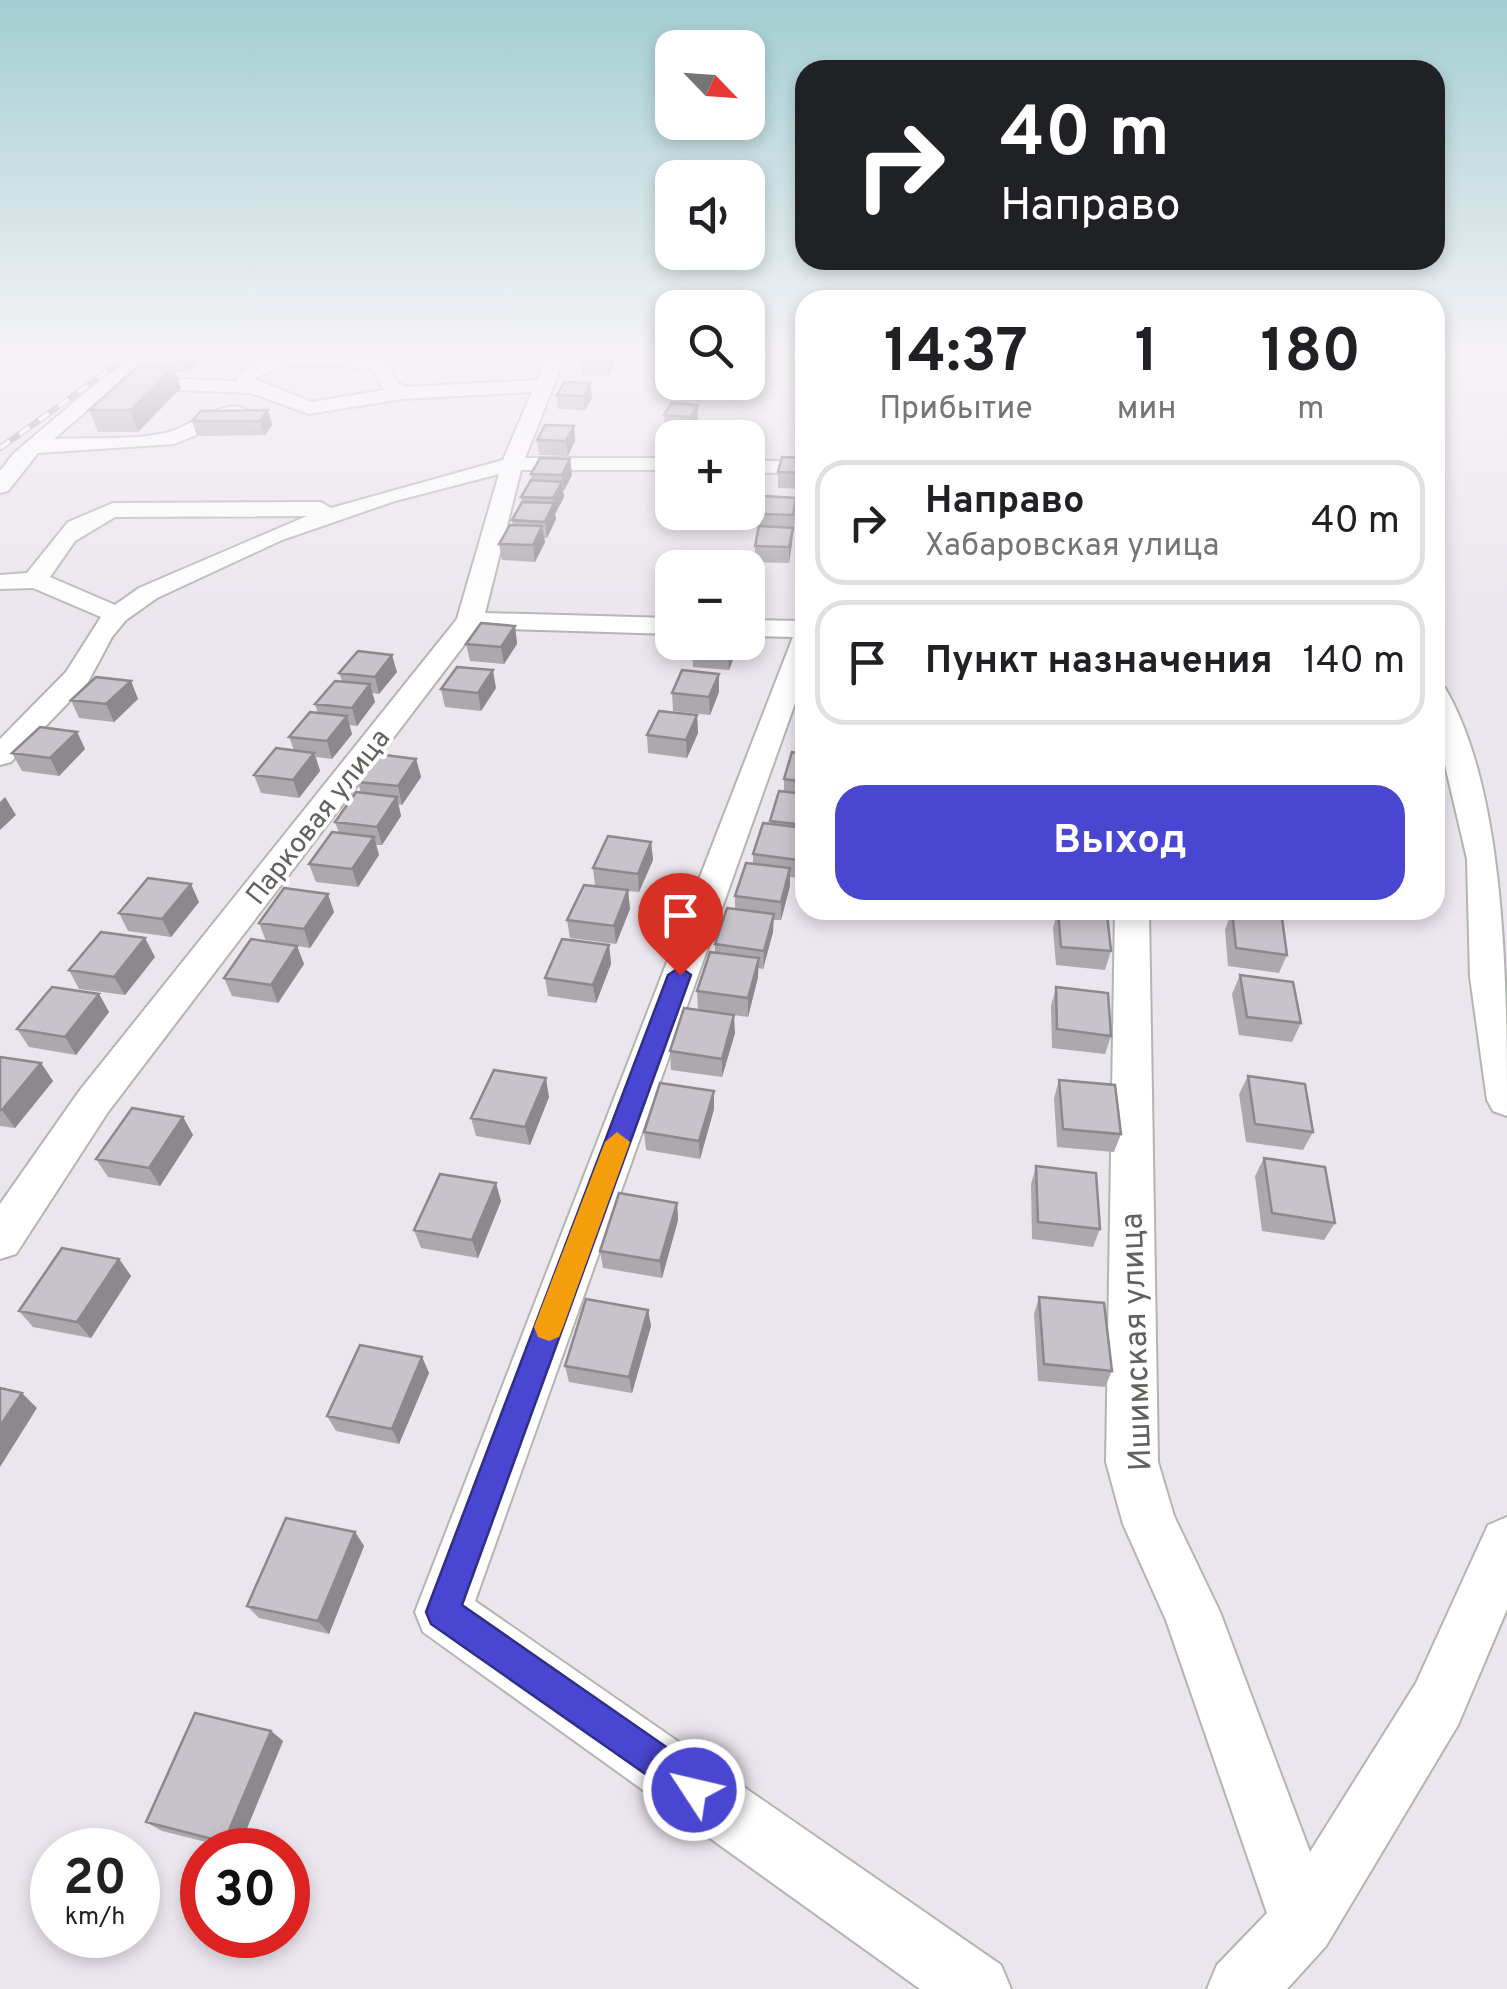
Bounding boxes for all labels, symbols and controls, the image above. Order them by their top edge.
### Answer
north arrow [655,30,765,140]
map controls [655,30,765,660]
text: 40 m [1000,92,1170,181]
icon: right [835,100,965,230]
button: sound [655,160,765,270]
text: Направо [1000,179,1181,236]
button: search [655,290,765,400]
text: 14:37 [884,317,1028,393]
text: 1 [1135,317,1159,393]
text: 180 [1261,317,1361,393]
text: Прибытие [879,390,1033,430]
text: мин [1117,390,1176,430]
text: m [1297,390,1324,430]
button: + [655,420,765,530]
text: Направо [925,478,1085,527]
icon: right [840,495,895,550]
text: 40 m [1311,498,1400,547]
text: Хабаровская улица [925,527,1219,567]
button: − [655,550,765,660]
icon: arrive [840,635,895,690]
text: Пункт назначения [925,638,1273,687]
text: 140 m [1303,638,1405,687]
street label: Парковая улица [239,722,400,913]
button: Выход [835,785,1405,900]
pin [638,873,723,976]
icon: arrive [653,888,708,943]
street label: Ишимская улица [1114,1212,1162,1472]
position arrow [642,1738,746,1842]
speed limit sign: 30 [180,1828,310,1958]
text: 20 [63,1849,127,1912]
text: km/h [65,1902,125,1934]

